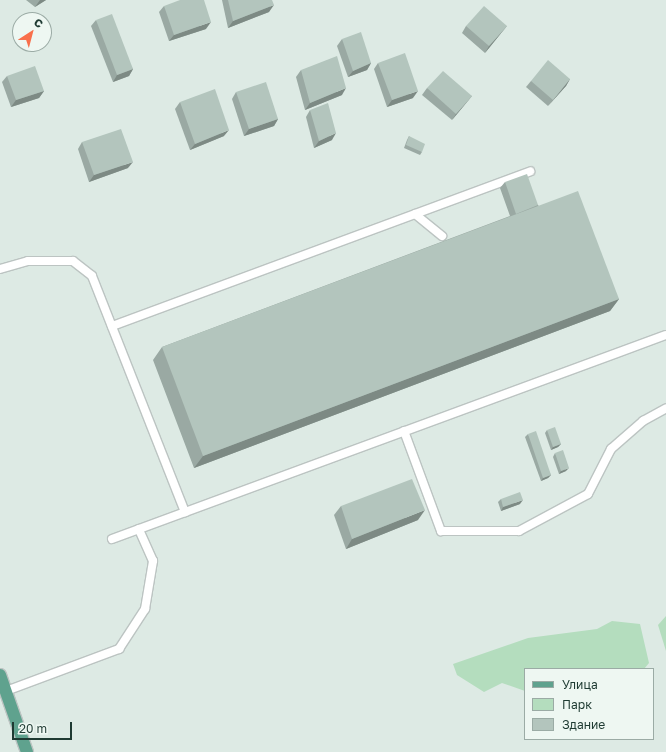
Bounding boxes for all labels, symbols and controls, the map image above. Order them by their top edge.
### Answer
north arrow [12,12,52,52]
text: С [32,15,46,30]
legend [524,668,654,740]
text: Улица [562,677,598,692]
text: Парк [562,697,592,712]
scale bar [14,714,74,740]
text: Здание [562,717,605,732]
text: 20 m [19,721,47,736]

